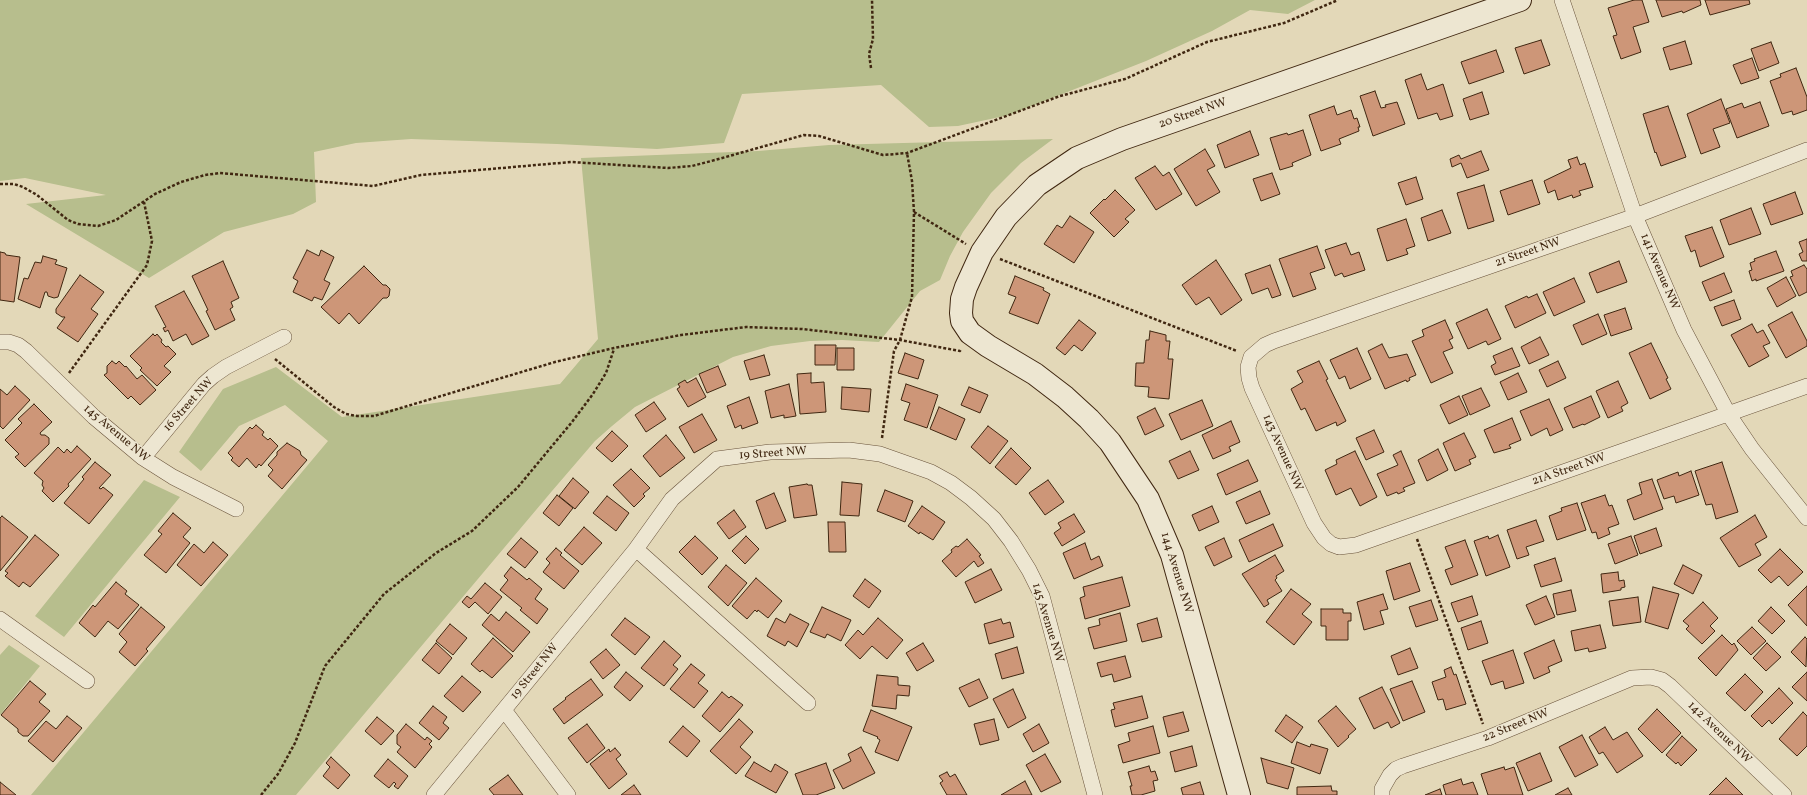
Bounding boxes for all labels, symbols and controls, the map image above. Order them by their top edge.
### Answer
street label: 20 Street NW [1157,96,1229,132]
street label: 141 Avenue NW [1636,232,1682,312]
street label: 21 Street NW [1493,235,1563,271]
street label: 16 Street NW [161,375,217,435]
street label: 145 Avenue NW [80,402,152,466]
street label: 143 Avenue NW [1259,412,1305,494]
street label: 19 Street NW [739,444,807,464]
street label: 21A Street NW [1530,451,1608,489]
street label: 144 Avenue NW [1157,531,1195,615]
street label: 145 Avenue NW [1028,582,1066,664]
street label: 19 Street NW [508,641,562,703]
street label: 142 Avenue NW [1684,699,1754,767]
street label: 22 Street NW [1481,706,1551,746]

